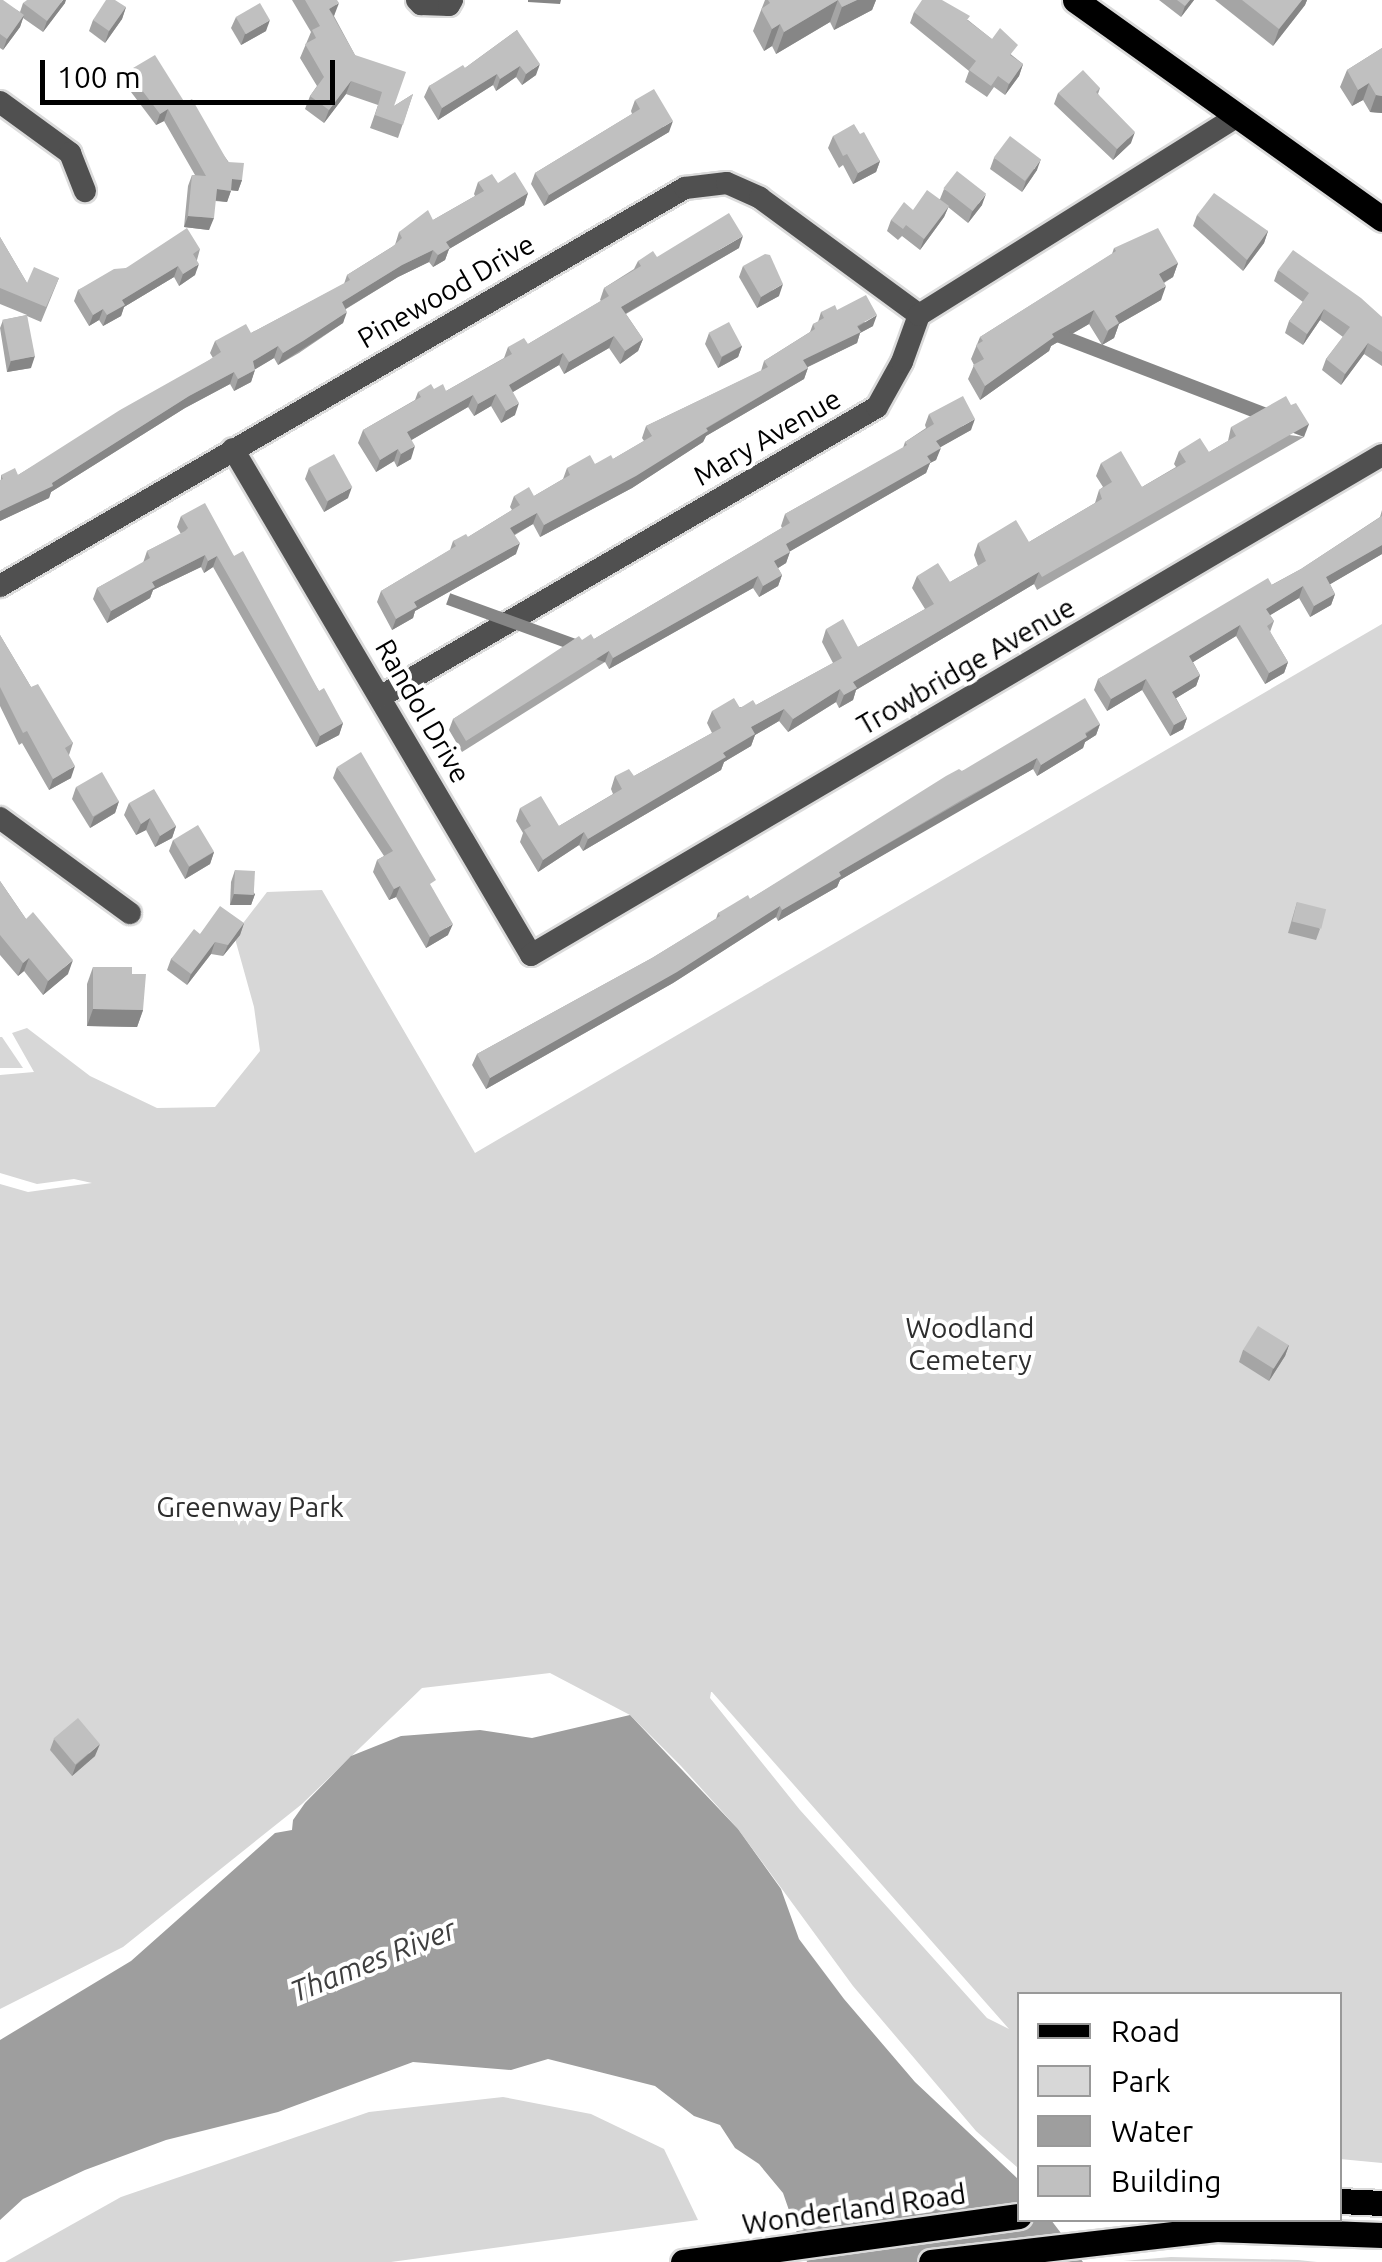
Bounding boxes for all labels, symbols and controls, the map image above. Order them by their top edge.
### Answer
scale bar [45,40,340,102]
text: 100 m [57,60,141,94]
street label: Pinewood Drive [352,227,540,355]
street label: Mary Avenue [688,381,846,493]
street label: Trowbridge Avenue [851,590,1081,742]
street label: Randol Drive [368,633,478,789]
park label: Woodland Cemetery [906,1311,1034,1377]
park label: Greenway Park [156,1490,344,1524]
water label: Thames River [285,1910,461,2010]
legend [1017,1992,1342,2222]
text: Road [1111,2014,1180,2048]
text: Park [1111,2064,1171,2098]
text: Water [1111,2114,1193,2148]
text: Building [1111,2164,1222,2198]
street label: Wonderland Road [740,2177,968,2241]

